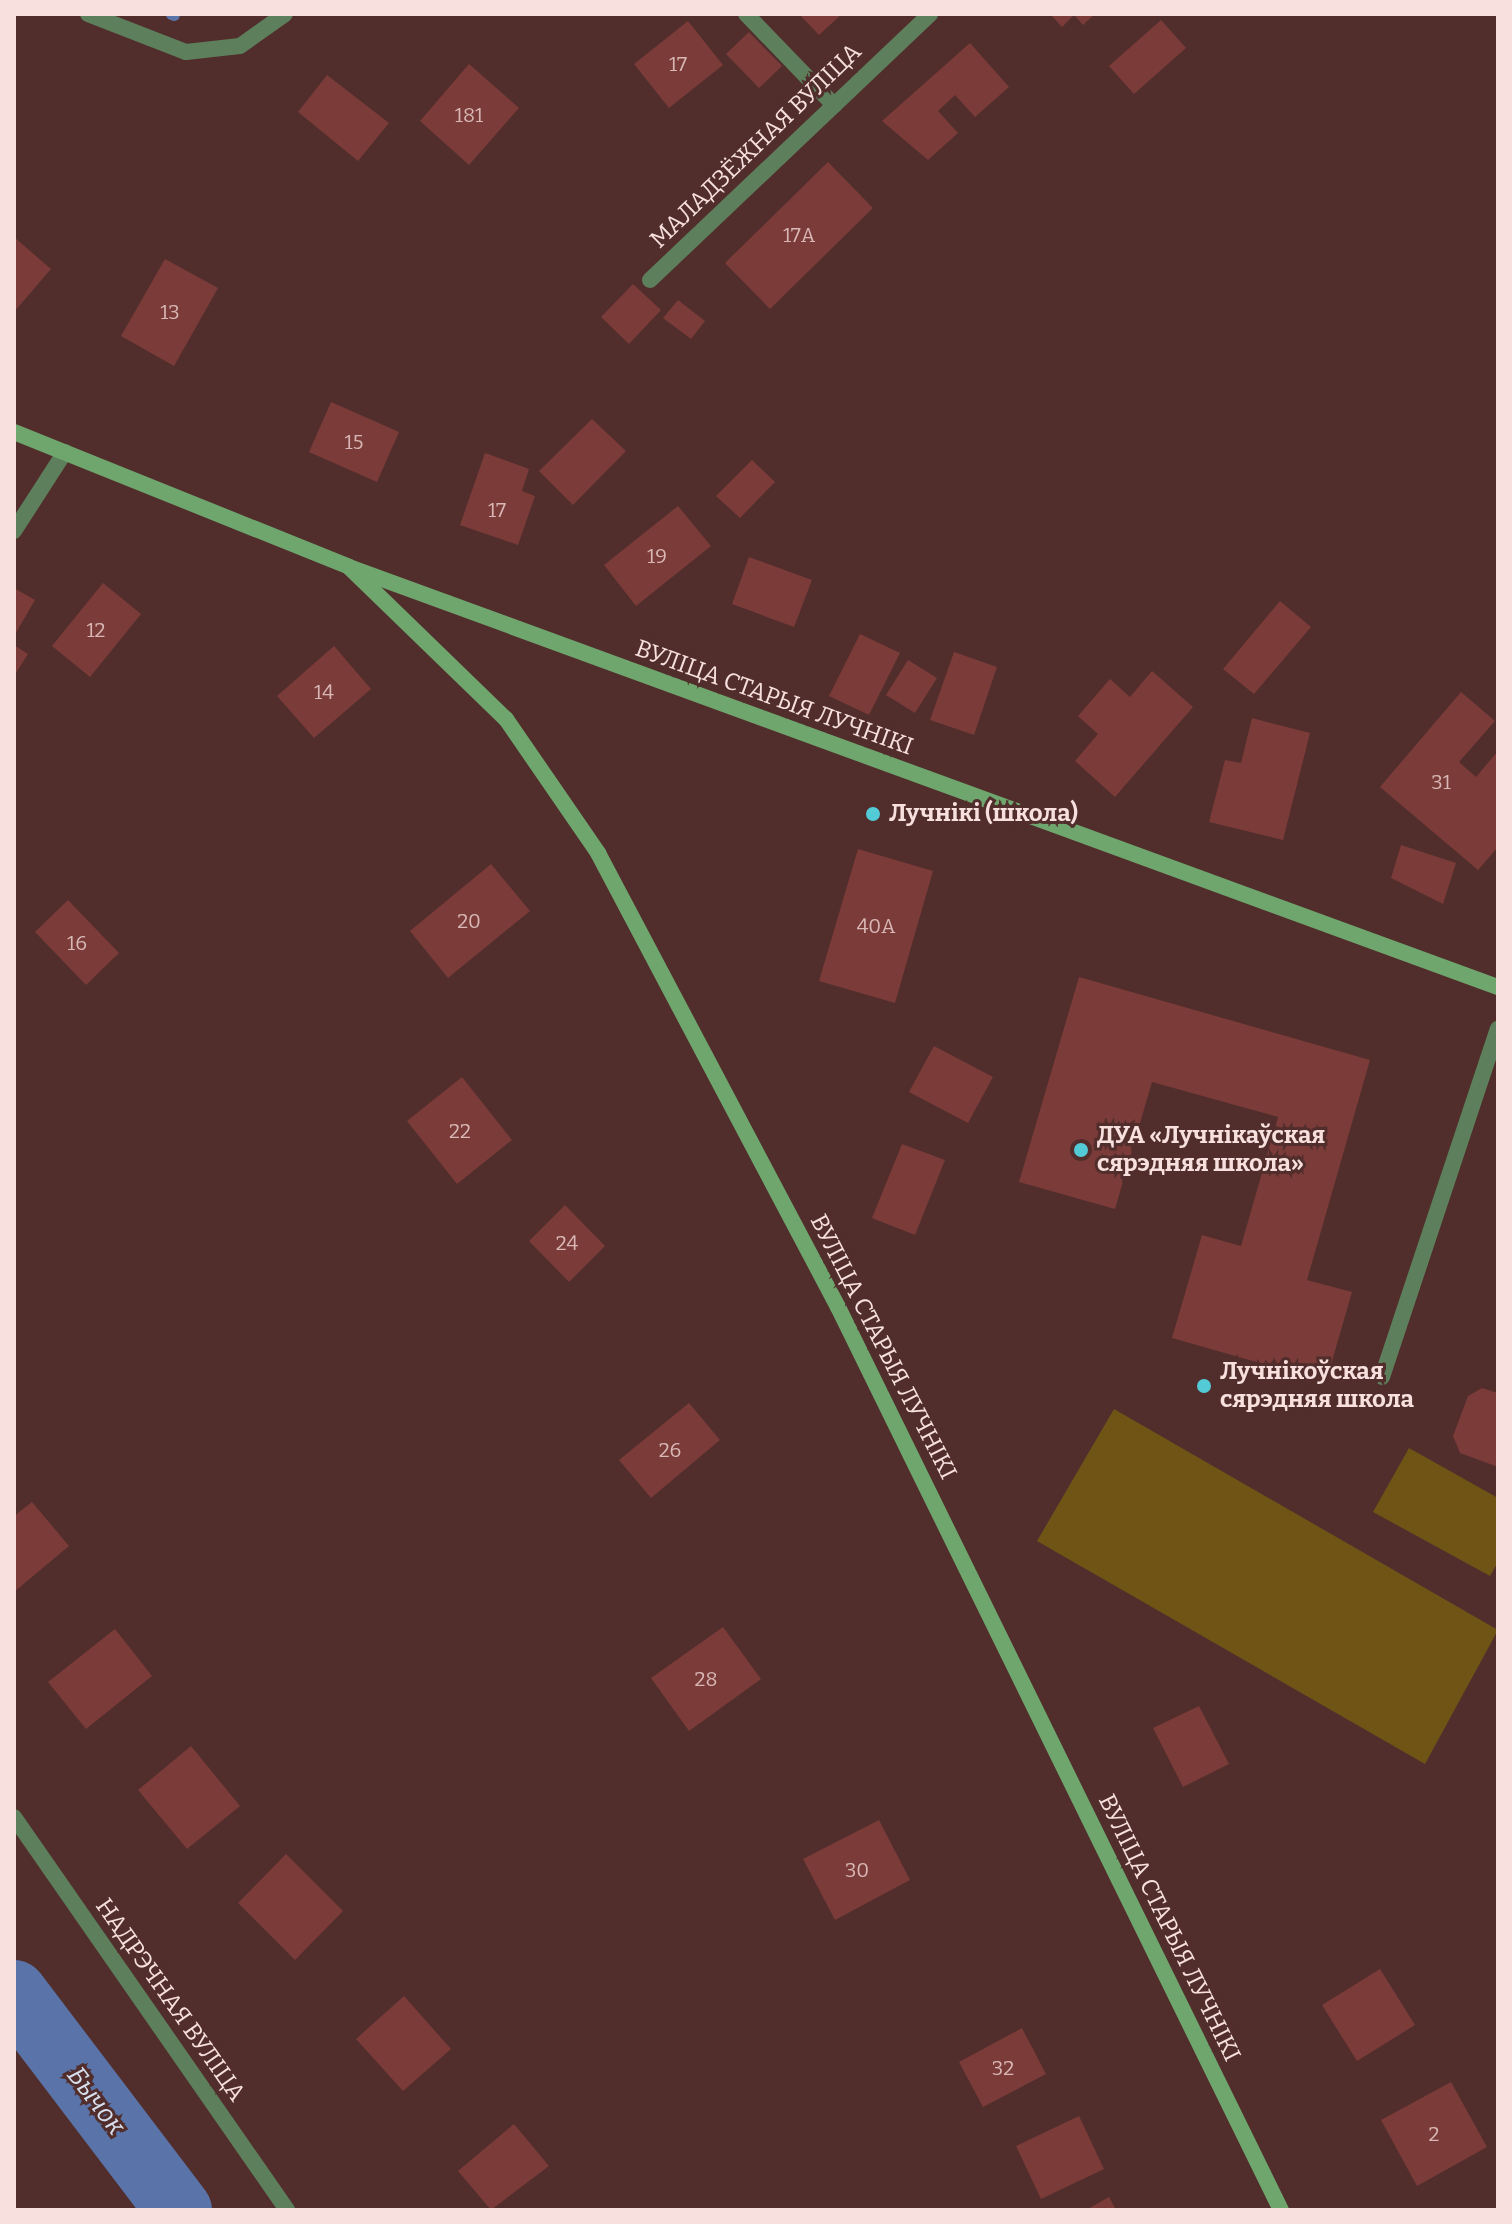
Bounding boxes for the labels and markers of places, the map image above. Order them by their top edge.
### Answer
place label: Лучнікі (школа) [889,800,1078,828]
marker: Лучнікі (школа) [864,805,882,823]
place label: ДУА «Лучнікаўская сярэдняя школа» [1097,1122,1325,1178]
marker: ДУА «Лучнікаўская сярэдняя школа» [1072,1141,1090,1159]
place label: Лучнікоўская сярэдняя школа [1220,1358,1414,1414]
marker: Лучнікоўская сярэдняя школа [1195,1377,1213,1395]

